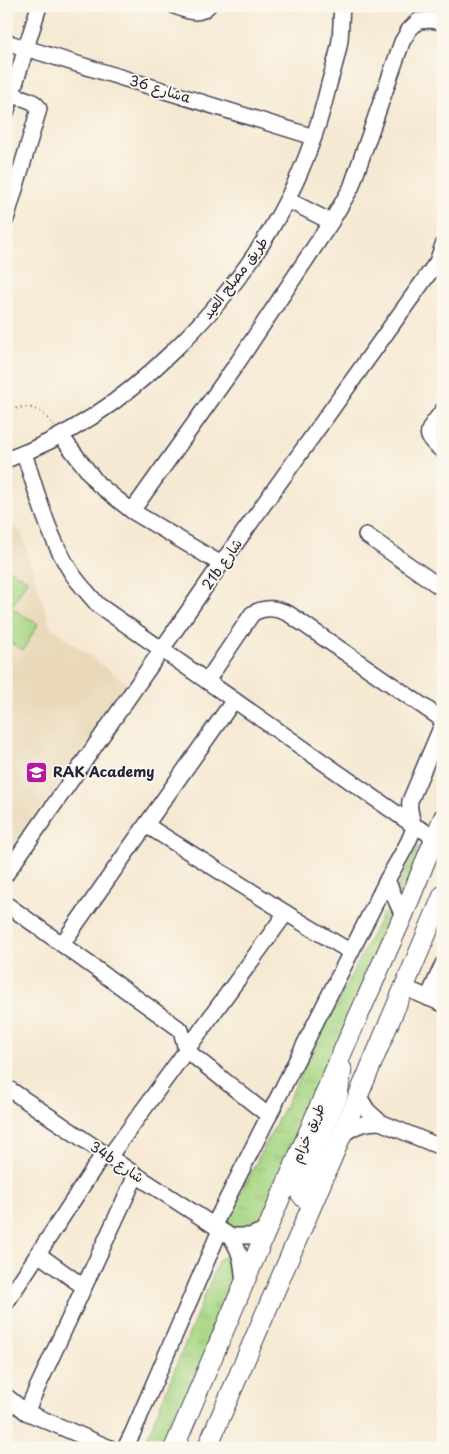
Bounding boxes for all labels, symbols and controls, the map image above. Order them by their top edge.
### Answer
street label: شارع 36a [127,69,193,108]
street label: طريق مصلح العيد [197,232,273,323]
street label: 21b شارع [196,534,247,594]
school or university icon: RAK Academy [25,760,49,784]
place label: RAK Academy [53,761,154,782]
street label: طريق خزام [286,1100,330,1166]
street label: 34b شارع [86,1136,149,1187]

